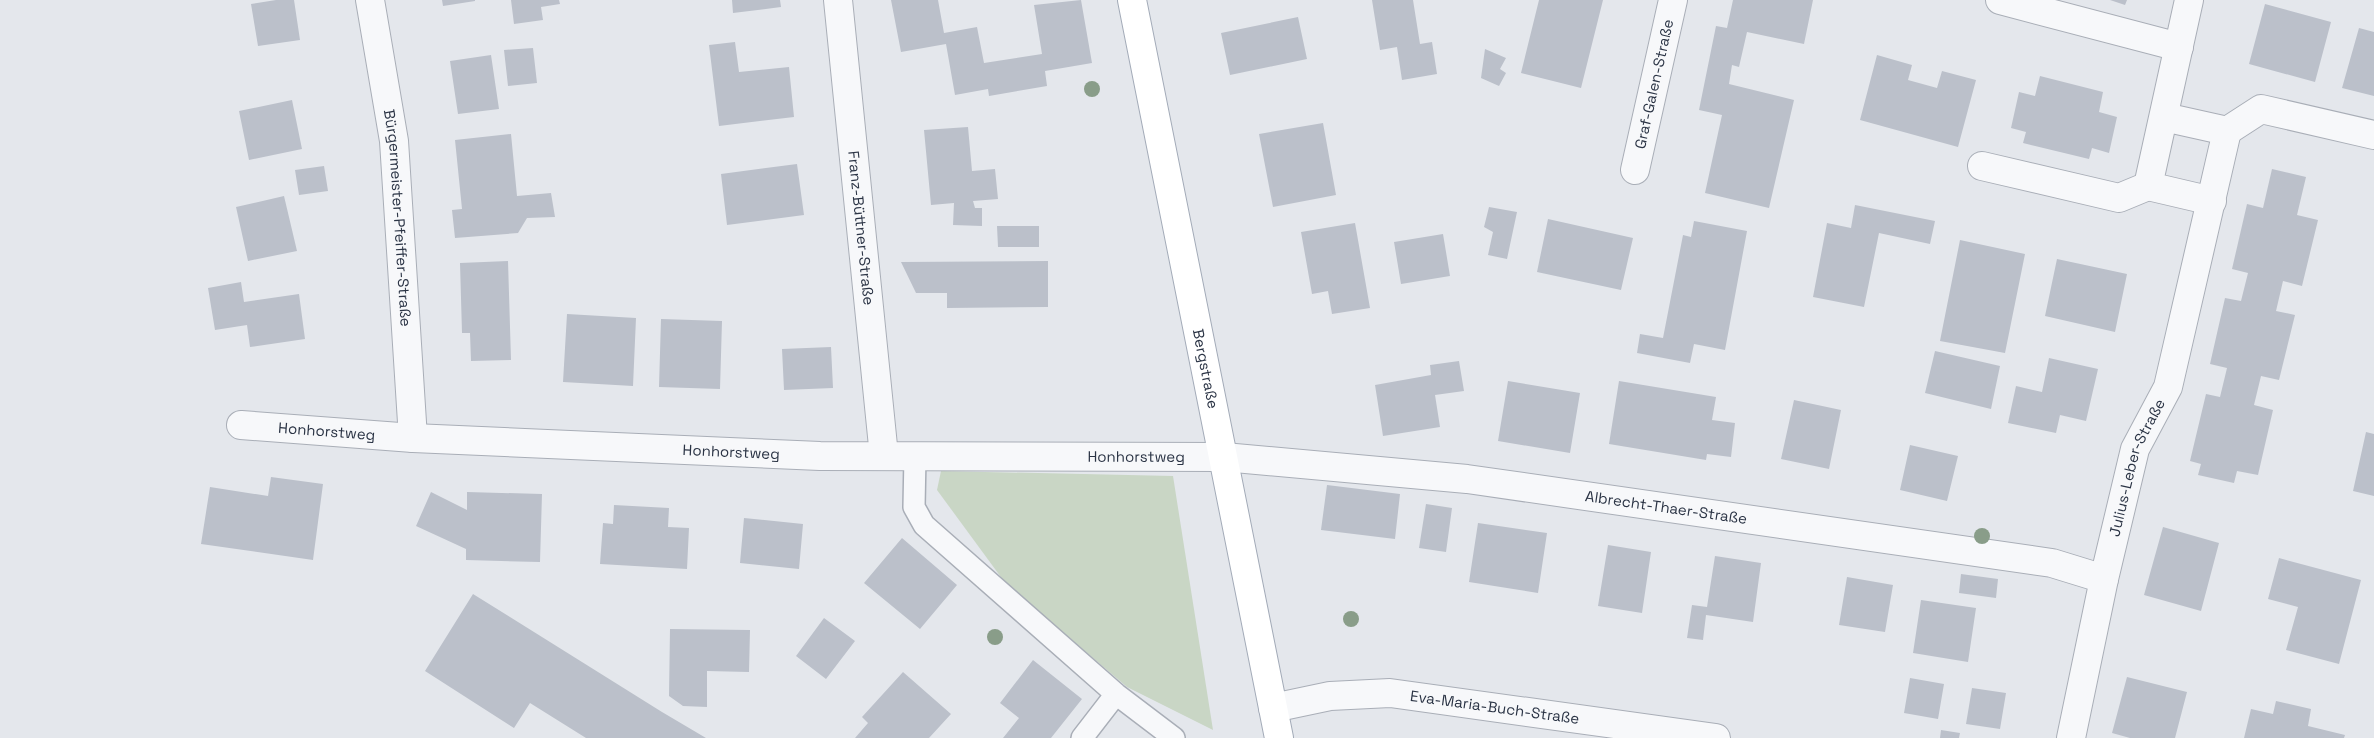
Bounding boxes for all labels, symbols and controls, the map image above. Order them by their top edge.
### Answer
street label: Graf-Galen-Straße [1630,17,1677,151]
street label: Bürgermeister-Pfeiffer-Straße [380,108,416,327]
street label: Franz-Büttner-Straße [844,150,879,306]
street label: Bergstraße [1189,327,1223,410]
street label: Julius-Leber-Straße [2104,395,2169,538]
street label: Honhorstweg [278,418,376,444]
street label: Honhorstweg [682,440,780,463]
street label: Honhorstweg [1087,447,1185,466]
street label: Albrecht-Thaer-Straße [1584,486,1748,528]
street label: Eva-Maria-Buch-Straße [1409,686,1581,728]

